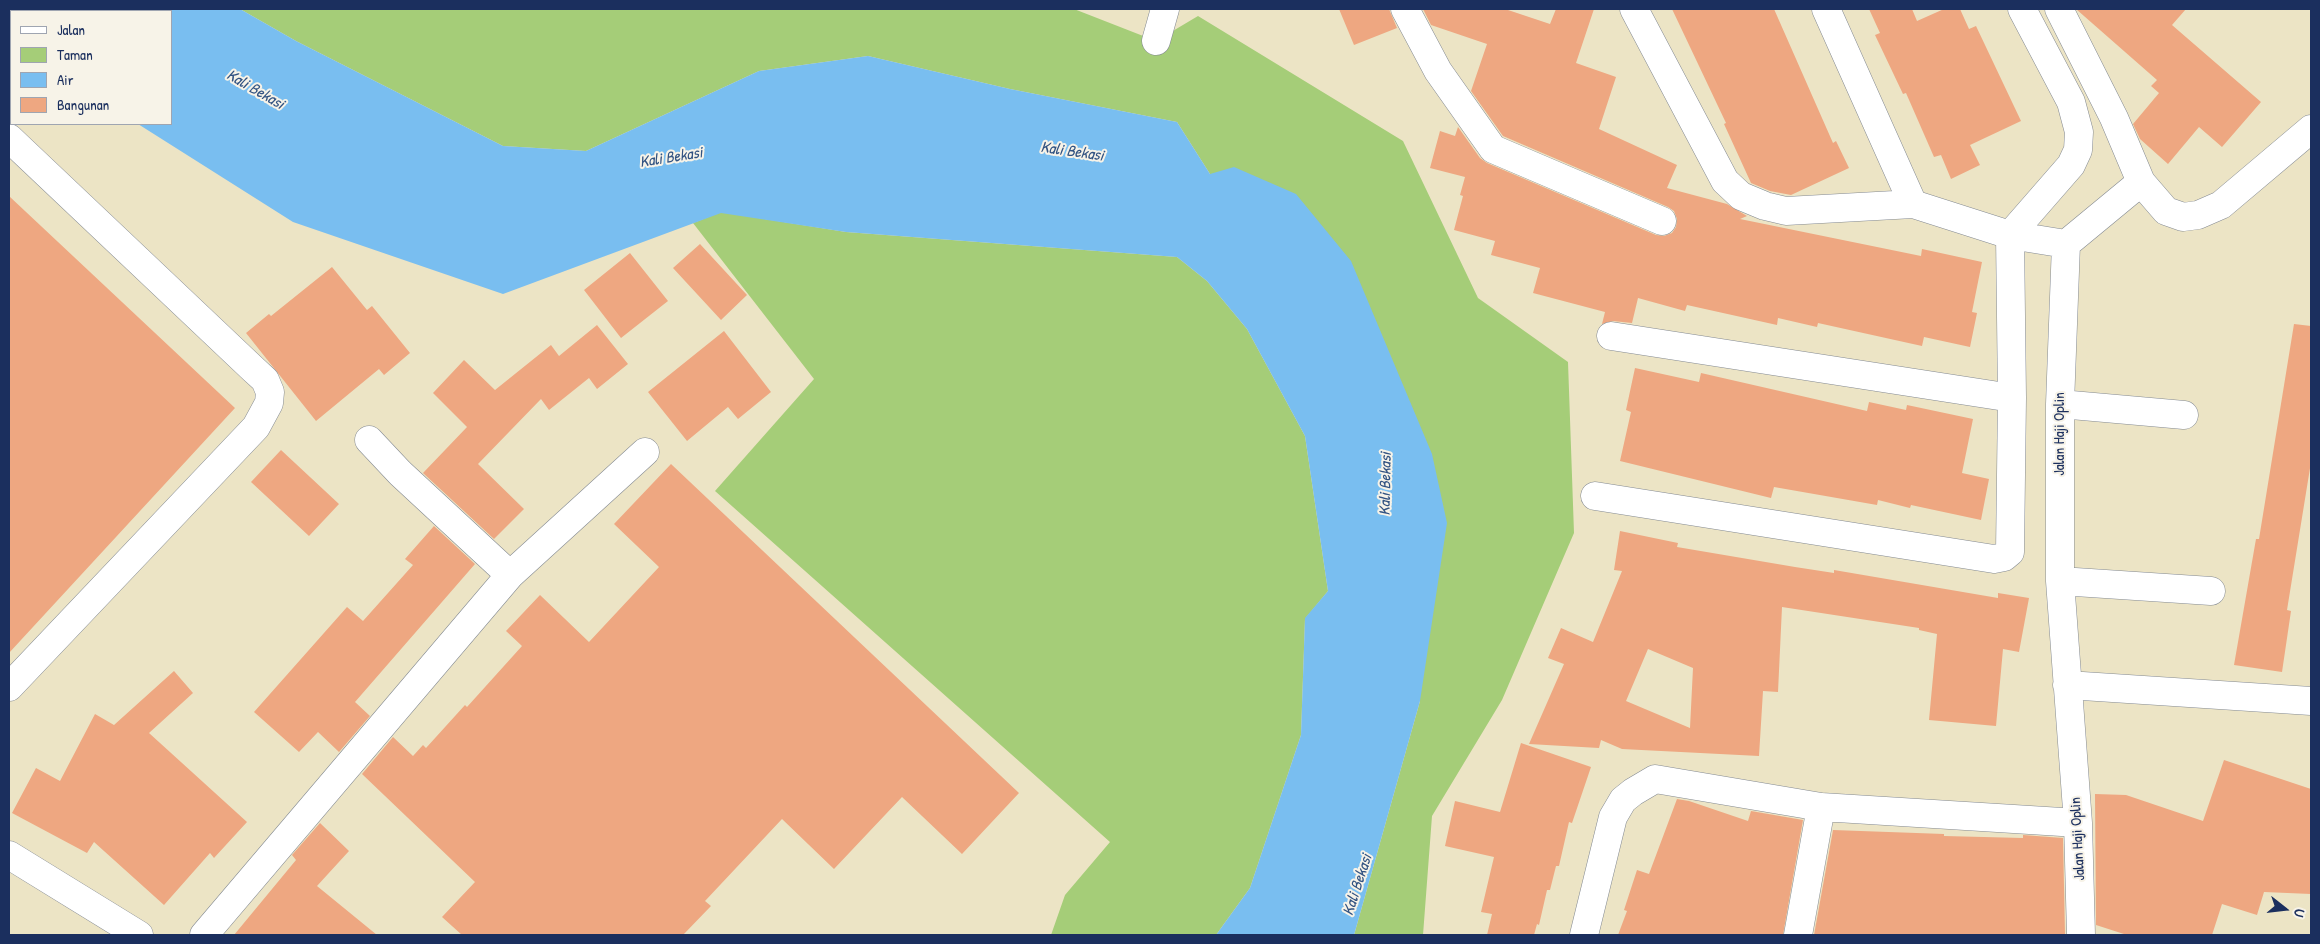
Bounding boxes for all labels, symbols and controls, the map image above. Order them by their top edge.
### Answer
legend [10,10,172,125]
text: Jalan [57,19,85,40]
text: Taman [57,44,93,65]
water label: Kali Bekasi [223,66,287,114]
text: Air [57,69,73,90]
text: Bangunan [57,94,109,115]
water label: Kali Bekasi [1039,138,1105,166]
water label: Kali Bekasi [638,144,704,172]
street label: Jalan Haji Oplin [2051,392,2069,476]
water label: Kali Bekasi [1376,452,1396,516]
street label: Jalan Haji Oplin [2067,797,2089,881]
water label: Kali Bekasi [1339,852,1377,918]
north arrow [2260,884,2310,934]
text: U [2290,907,2310,920]

